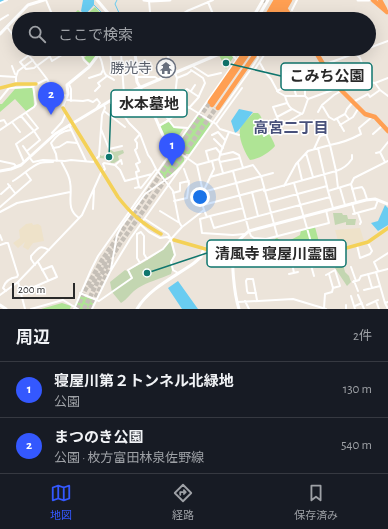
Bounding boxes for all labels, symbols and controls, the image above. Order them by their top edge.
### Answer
search box [12,12,376,56]
icon: search [26,23,48,45]
text: ここで検索 [58,28,133,43]
temple icon: 勝光寺 [155,57,177,79]
place label: 勝光寺 [110,61,152,76]
callout: こみち公園 [281,63,372,90]
text: こみち公園 [289,68,365,84]
pin: 2 [38,82,64,115]
callout: 水本墓地 [111,90,187,117]
text: 水本墓地 [119,96,179,112]
district label: 高宮二丁目 [253,120,329,136]
pin: 1 [159,133,185,166]
your location [190,187,210,207]
callout: 清風寺 寝屋川霊園 [207,240,346,267]
text: 清風寺 寝屋川霊園 [215,246,337,262]
scale bar [12,281,75,300]
text: 200 m [18,284,45,295]
text: 周辺 [16,329,50,346]
text: 2件 [353,330,372,343]
text: 寝屋川第２トンネル北緑地 [54,374,234,389]
text: 1 [27,383,31,396]
text: 130 m [343,383,372,396]
text: 公園 [54,396,80,409]
text: まつのき公園 [54,430,144,445]
text: 2 [26,439,32,452]
text: 540 m [341,439,372,452]
text: 公園 · 枚方富田林泉佐野線 [54,452,204,465]
tab: 地図 [50,482,72,522]
tab: 経路 [172,482,194,522]
tab: 保存済み [294,482,338,522]

